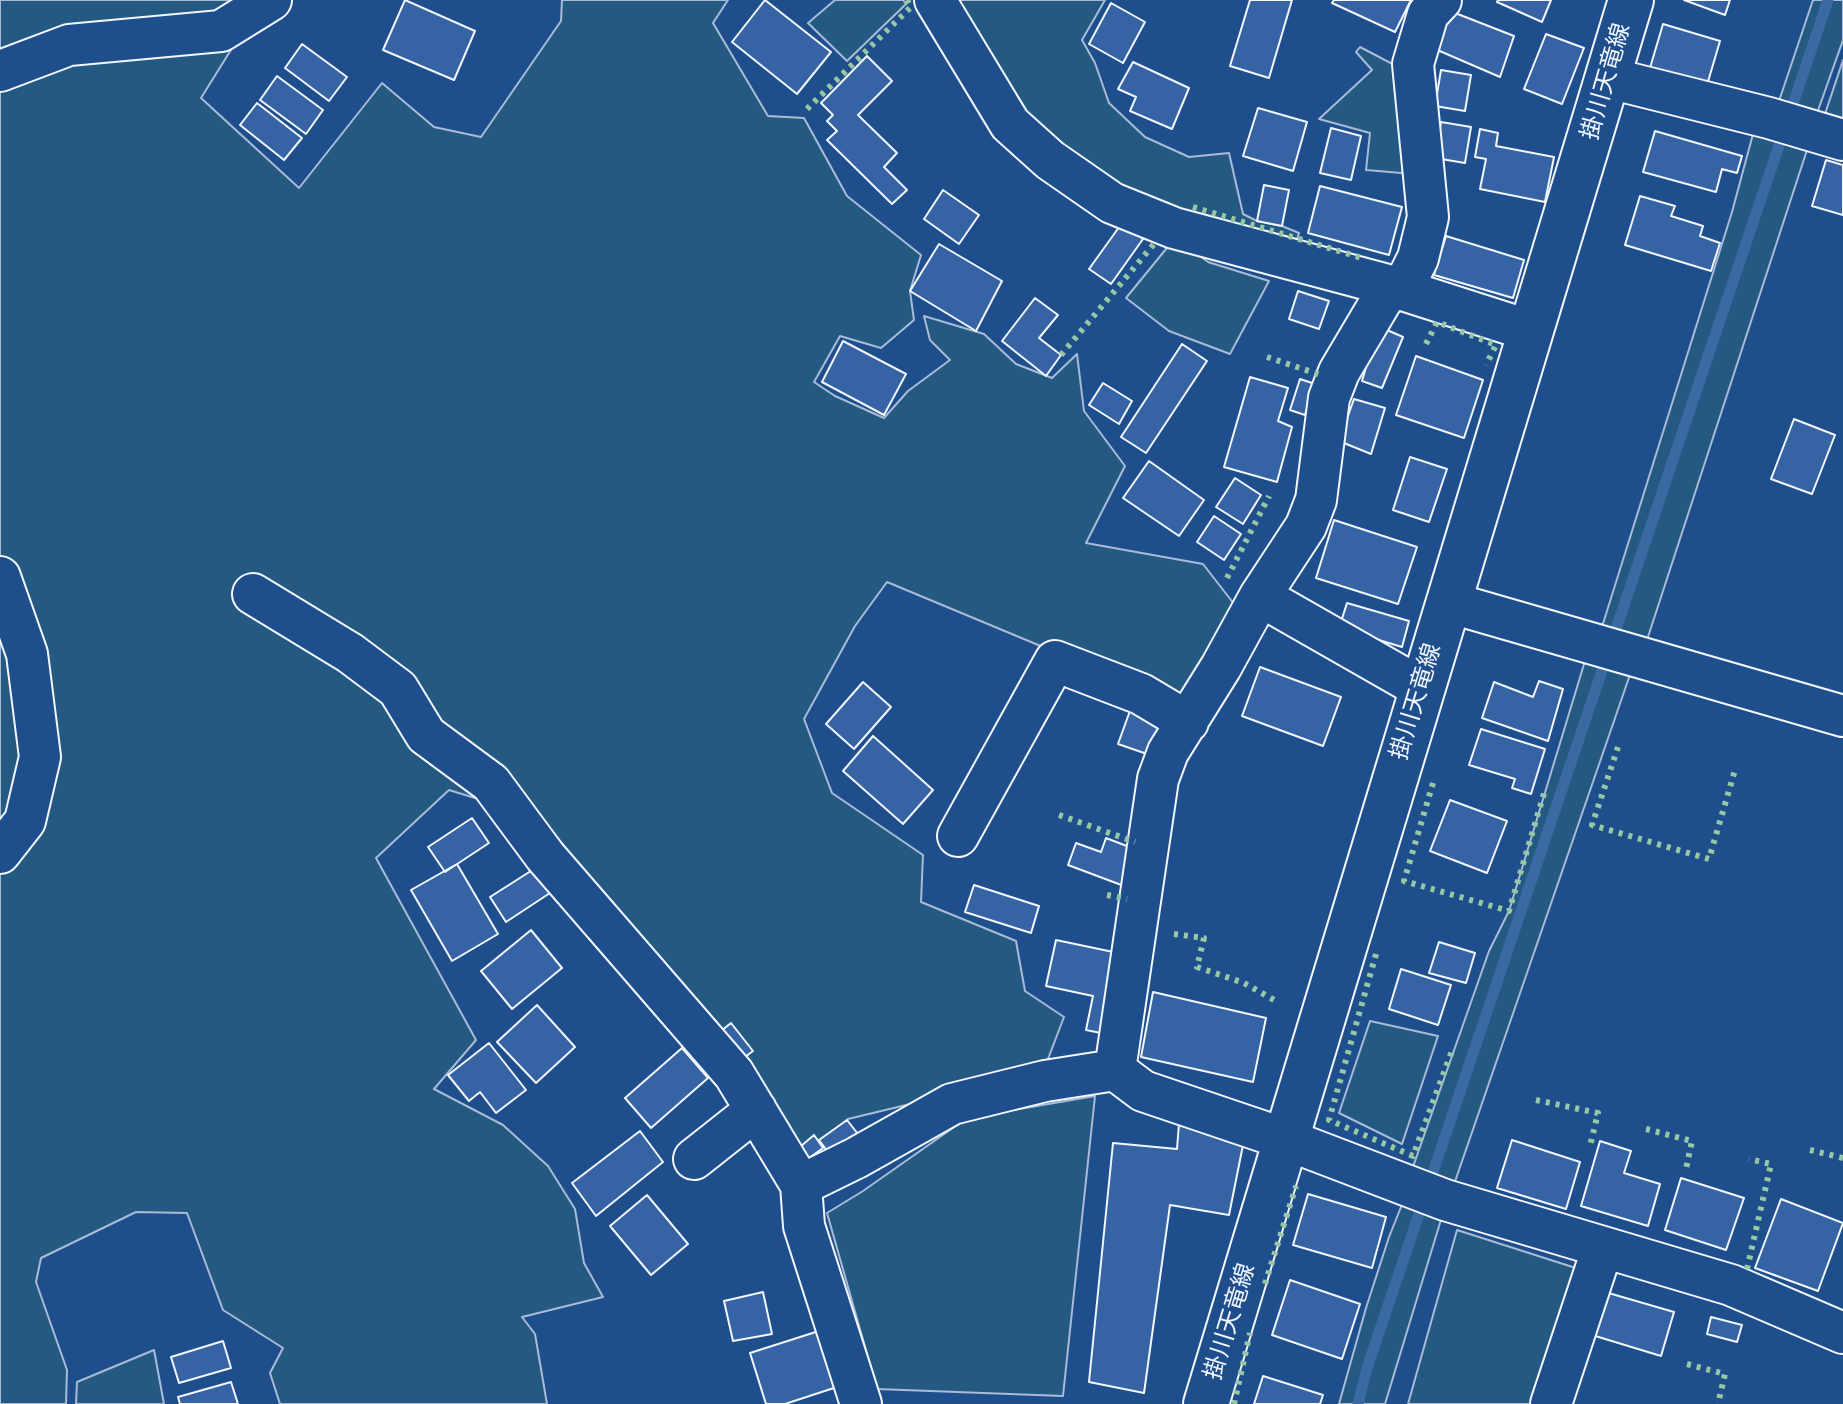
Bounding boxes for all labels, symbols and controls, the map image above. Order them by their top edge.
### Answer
street label: 掛川天竜線 [1577,20,1637,144]
street label: 掛川天竜線 [1386,640,1448,764]
street label: 掛川天竜線 [1200,1260,1262,1384]

